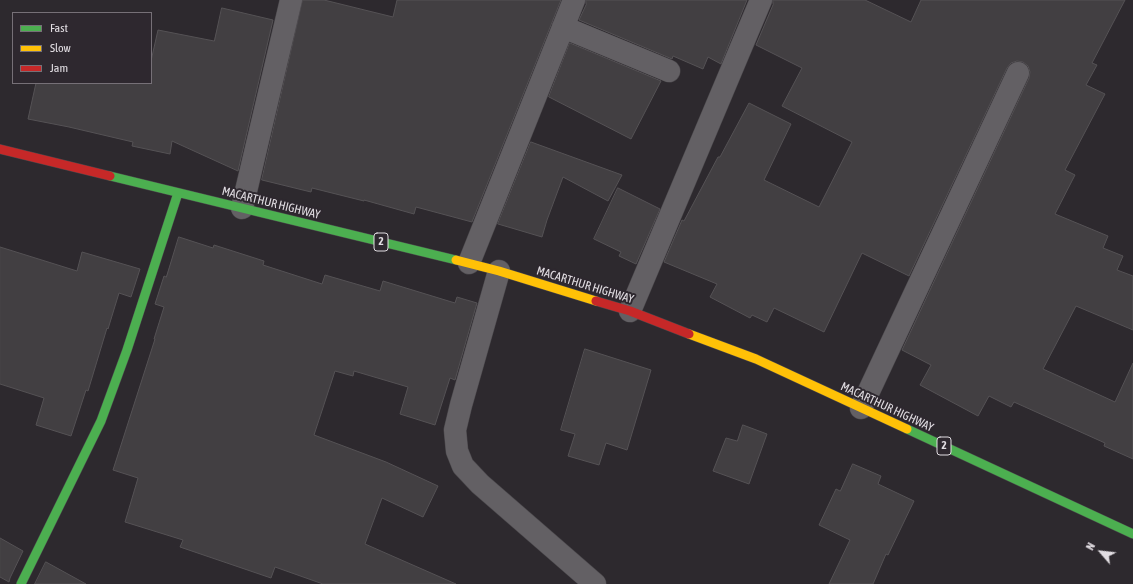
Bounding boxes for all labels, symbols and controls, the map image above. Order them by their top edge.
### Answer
legend [12,12,152,84]
text: Fast [50,21,68,35]
text: Slow [50,41,71,55]
text: Jam [50,61,68,75]
street label: MACARTHUR HIGHWAY [220,184,322,222]
road number: 2 [374,233,388,251]
street label: MACARTHUR HIGHWAY [535,263,635,307]
street label: MACARTHUR HIGHWAY [838,379,936,435]
road number: 2 [937,437,951,455]
north arrow [1081,532,1121,572]
text: N [1084,541,1097,552]

